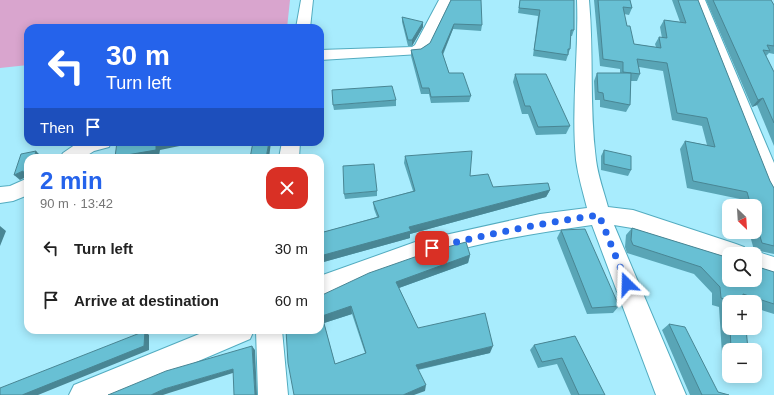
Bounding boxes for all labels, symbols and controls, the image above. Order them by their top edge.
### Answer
icon: left [40,40,92,92]
text: 30 m [106,40,170,71]
text: Turn left [106,73,171,93]
icon: arrive [82,116,104,138]
text: Then [40,119,74,136]
text: 2 min [40,167,103,194]
button: close [266,167,308,209]
text: 90 m · 13:42 [40,196,113,211]
north arrow [722,199,762,239]
map controls [722,199,762,383]
pin [415,231,449,265]
icon: left [40,237,62,259]
icon: arrive [421,237,443,259]
text: Turn left [74,240,133,257]
text: 30 m [275,240,308,257]
button: search [722,247,762,287]
position arrow [606,263,648,305]
icon: arrive [40,289,62,311]
text: Arrive at destination [74,292,219,309]
text: 60 m [275,292,308,309]
button: + [722,295,762,335]
button: − [722,343,762,383]

